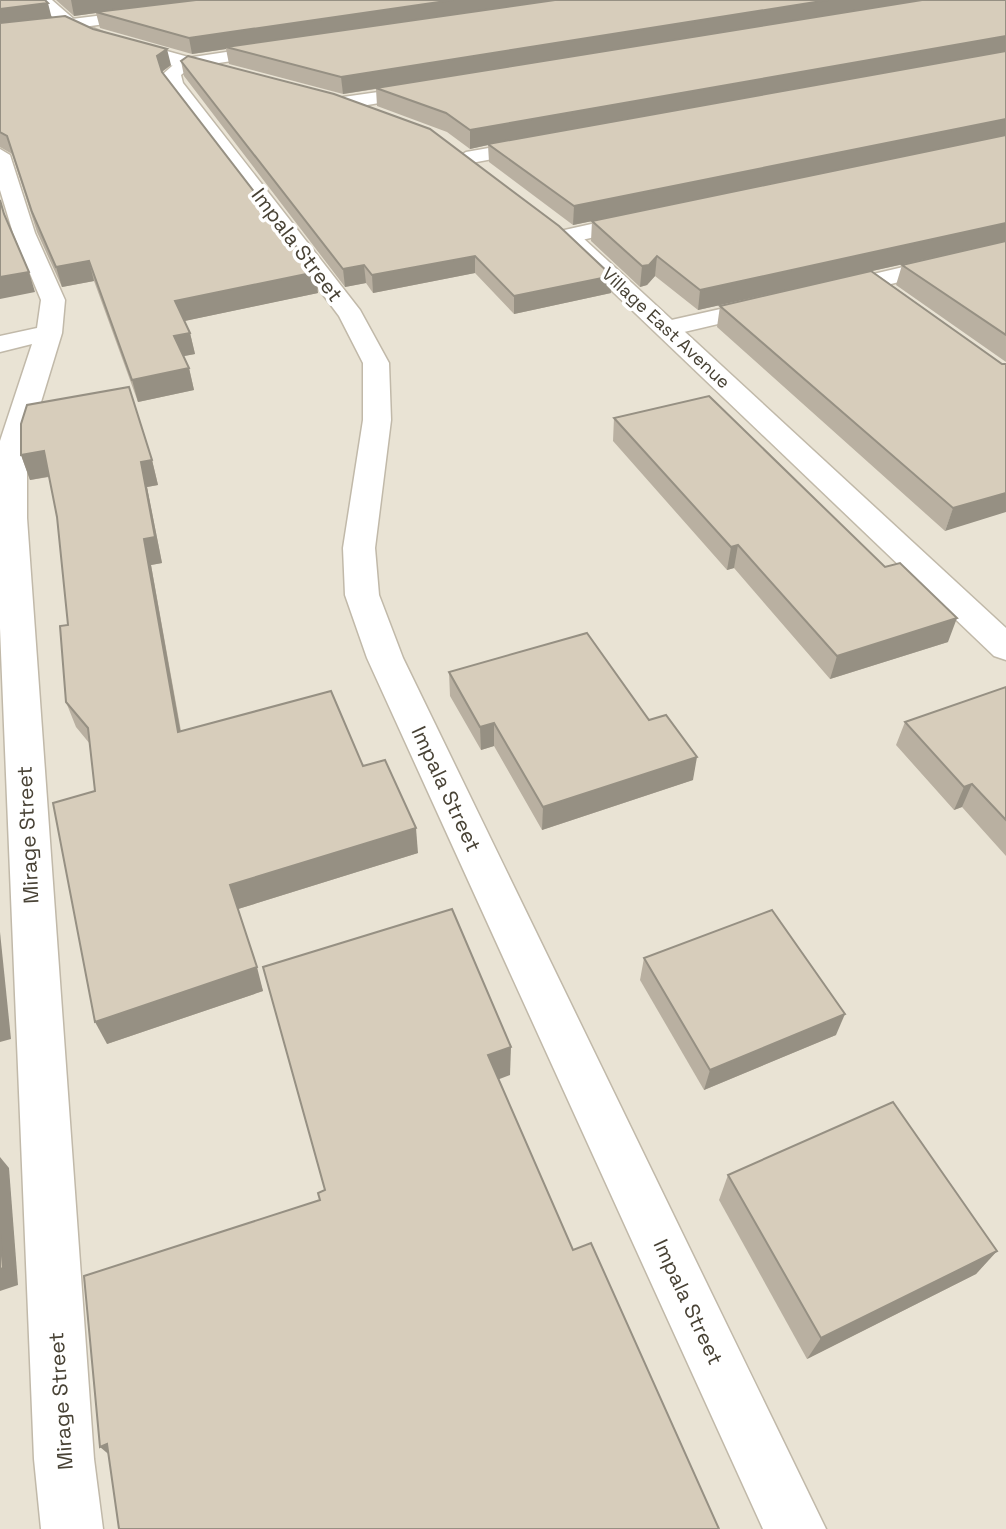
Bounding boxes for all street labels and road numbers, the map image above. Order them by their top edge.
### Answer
street label: Impala Street [246,182,349,307]
street label: Village East Avenue [597,262,735,393]
street label: Impala Street [406,722,487,856]
street label: Mirage Street [10,765,45,905]
street label: Impala Street [648,1235,729,1369]
street label: Mirage Street [42,1331,79,1471]

